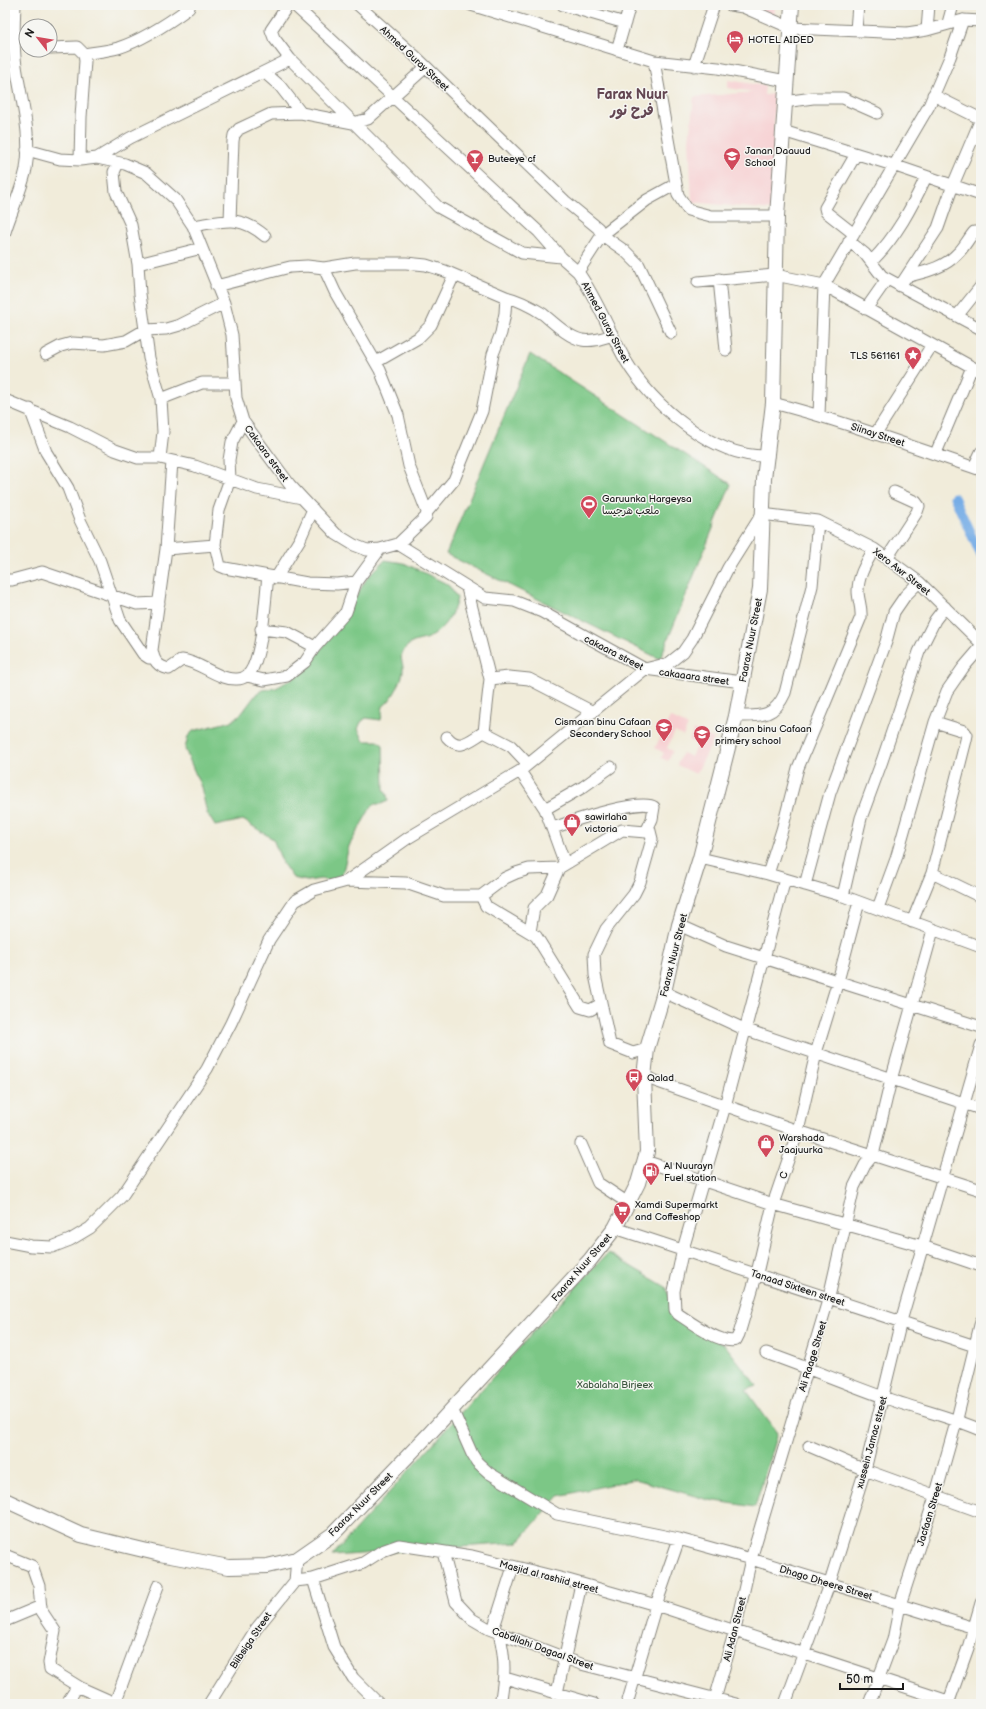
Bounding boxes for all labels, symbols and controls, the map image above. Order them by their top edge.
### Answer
north arrow [18,18,58,58]
street label: Ahmed Guray Street [377,24,451,94]
text: N [22,26,38,40]
hotel icon: HOTEL AIDED [725,29,745,54]
place label: HOTEL AIDED [748,34,814,46]
district label: Farax Nuur فرح نور [596,86,668,120]
place label: Janan Daauud School [745,145,811,169]
school or university icon: Janan Daauud School [722,146,742,171]
bar icon: Buteeye cf [465,148,485,173]
place label: Buteeye cf [488,153,536,165]
street label: Ahmed Guray Street [579,280,632,365]
place icon: TLS 561161 [903,345,923,370]
place label: TLS 561161 [850,350,900,362]
street label: Siinay Street [849,421,906,449]
street label: Cakaara street [242,423,291,484]
place label: Garuunka Hargeysa ملعب هرجيسا [602,493,692,517]
sports icon: Garuunka Hargeysa ملعب هرجيسا [579,494,599,519]
street label: Xero Awr Street [870,545,932,598]
street label: Faarax Nuur Street [737,597,765,683]
street label: cakaara street [582,633,645,673]
street label: cakaaara street [658,666,730,688]
place label: Cismaan binu Cafaan Secondery School [554,716,651,740]
school or university icon: Cismaan binu Cafaan Secondery School [654,717,674,742]
place label: Cismaan binu Cafaan primery school [715,723,812,747]
school or university icon: Cismaan binu Cafaan primery school [692,724,712,749]
place label: sawirlaha victoria [584,811,628,835]
shop icon: sawirlaha victoria [562,812,582,837]
street label: Faarax Nuur Street [658,912,690,998]
bus stop icon: Qalad [624,1067,644,1092]
place label: Qalad [647,1072,674,1084]
place label: Warshada Jaajuurka [779,1132,825,1156]
shop icon: Warshada Jaajuurka [756,1133,776,1158]
place label: Al Nuurayn Fuel station [664,1160,717,1184]
fuel station icon: Al Nuurayn Fuel station [641,1161,661,1186]
street label: C [777,1170,791,1181]
place label: Xamdi Supermarkt and Coffeshop [634,1199,718,1223]
supermarket icon: Xamdi Supermarkt and Coffeshop [612,1200,632,1225]
street label: Faarax Nuur Street [549,1231,614,1304]
street label: Tanaad Sixteen street [749,1267,846,1309]
street label: Ali Raage Street [796,1319,829,1393]
park label: Xabalaha Birjeex [576,1379,653,1391]
street label: xussein Jamac street [854,1395,890,1490]
street label: Faarax Nuur Street [326,1470,395,1539]
street label: Jacfaan Street [915,1481,945,1547]
street label: Masjid al rashiid street [498,1558,600,1596]
street label: Dhago Dheere Street [778,1563,874,1603]
street label: Ali Adan Street [721,1596,749,1663]
street label: Biibsiga Street [227,1610,274,1671]
street label: Cabdilahi Dagaal Street [490,1625,595,1673]
scale bar [840,1665,903,1691]
text: 50 m [846,1672,873,1687]

